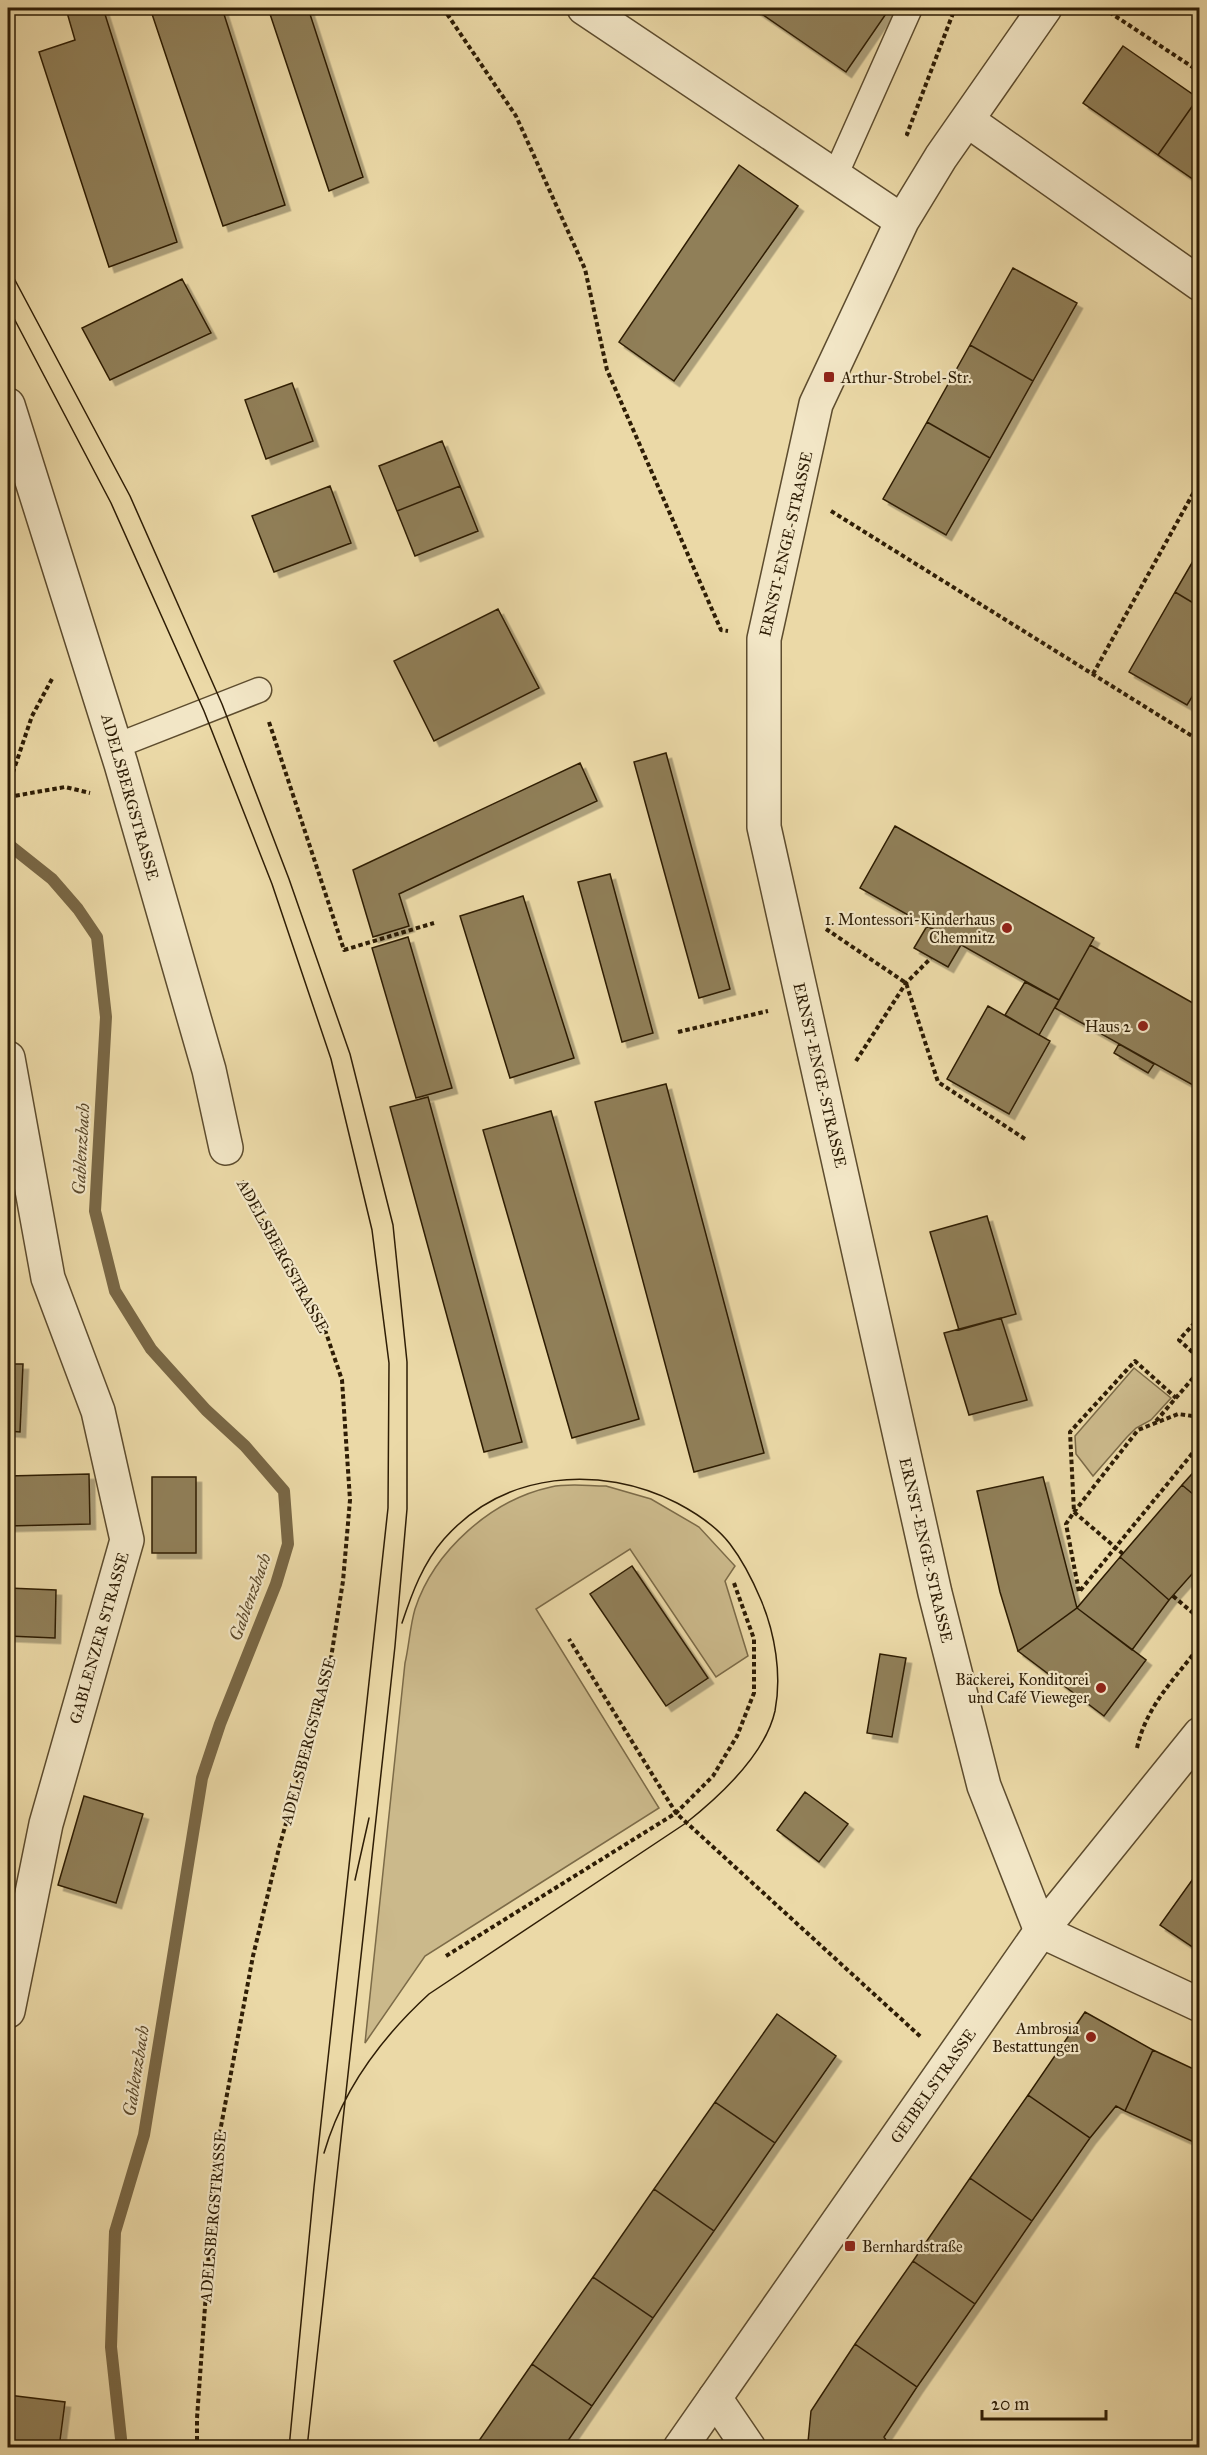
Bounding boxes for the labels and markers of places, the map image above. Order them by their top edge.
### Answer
place label: Arthur-Strobel-Str. [840,368,971,387]
marker: Arthur-Strobel-Str. [822,370,836,384]
place label: 1. Montessori-Kinderhaus Chemnitz [825,910,996,947]
marker: 1. Montessori-Kinderhaus Chemnitz [1000,921,1014,935]
place label: Haus 2 [1085,1017,1131,1036]
marker: Haus 2 [1136,1019,1150,1033]
place label: Bäckerei, Konditorei und Café Vieweger [955,1670,1090,1708]
marker: Bäckerei, Konditorei und Café Vieweger [1094,1681,1108,1695]
place label: Ambrosia Bestattungen [992,2019,1079,2057]
marker: Ambrosia Bestattungen [1084,2030,1098,2044]
place label: Bernhardstraße [862,2237,963,2256]
marker: Bernhardstraße [843,2239,857,2253]

